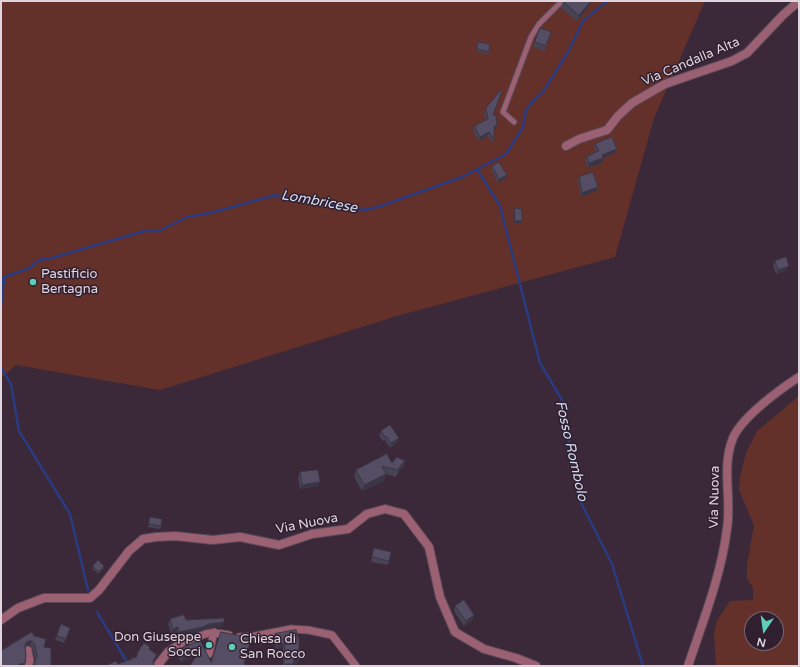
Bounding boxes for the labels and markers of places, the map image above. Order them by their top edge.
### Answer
place label: Pastificio Bertagna [41,267,98,298]
marker: Pastificio Bertagna [28,277,38,287]
place label: Don Giuseppe Socci [114,630,201,661]
place label: Chiesa di San Rocco [240,632,305,663]
marker: Don Giuseppe Socci [204,640,214,650]
marker: Chiesa di San Rocco [227,642,237,652]

